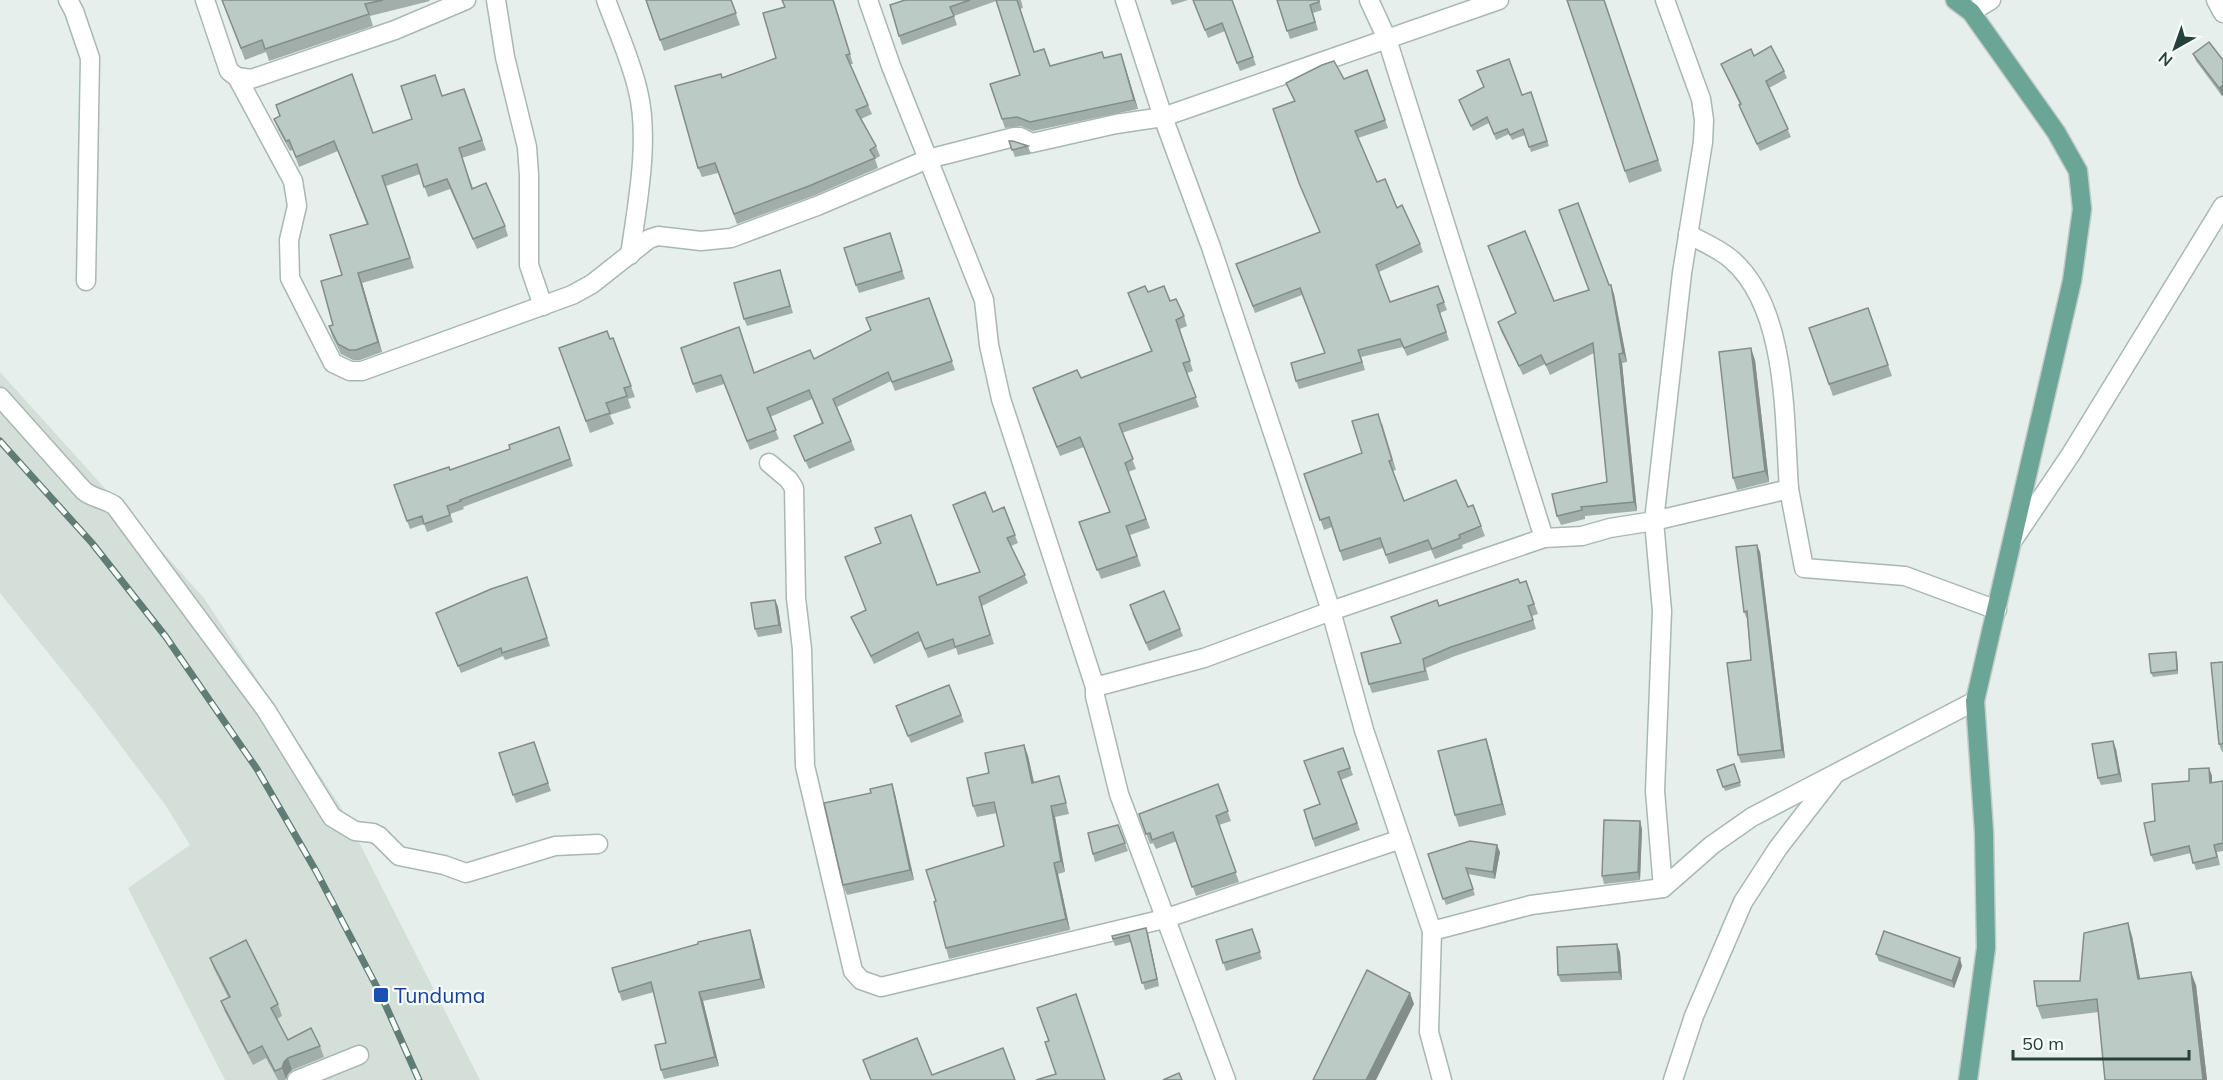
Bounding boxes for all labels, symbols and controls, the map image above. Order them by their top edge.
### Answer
north arrow [2145,18,2205,78]
text: N [2154,48,2176,71]
place label: Tunduma [394,982,485,1008]
marker: Tunduma [372,986,390,1004]
scale bar [2013,1023,2188,1061]
text: 50 m [2022,1032,2064,1055]

